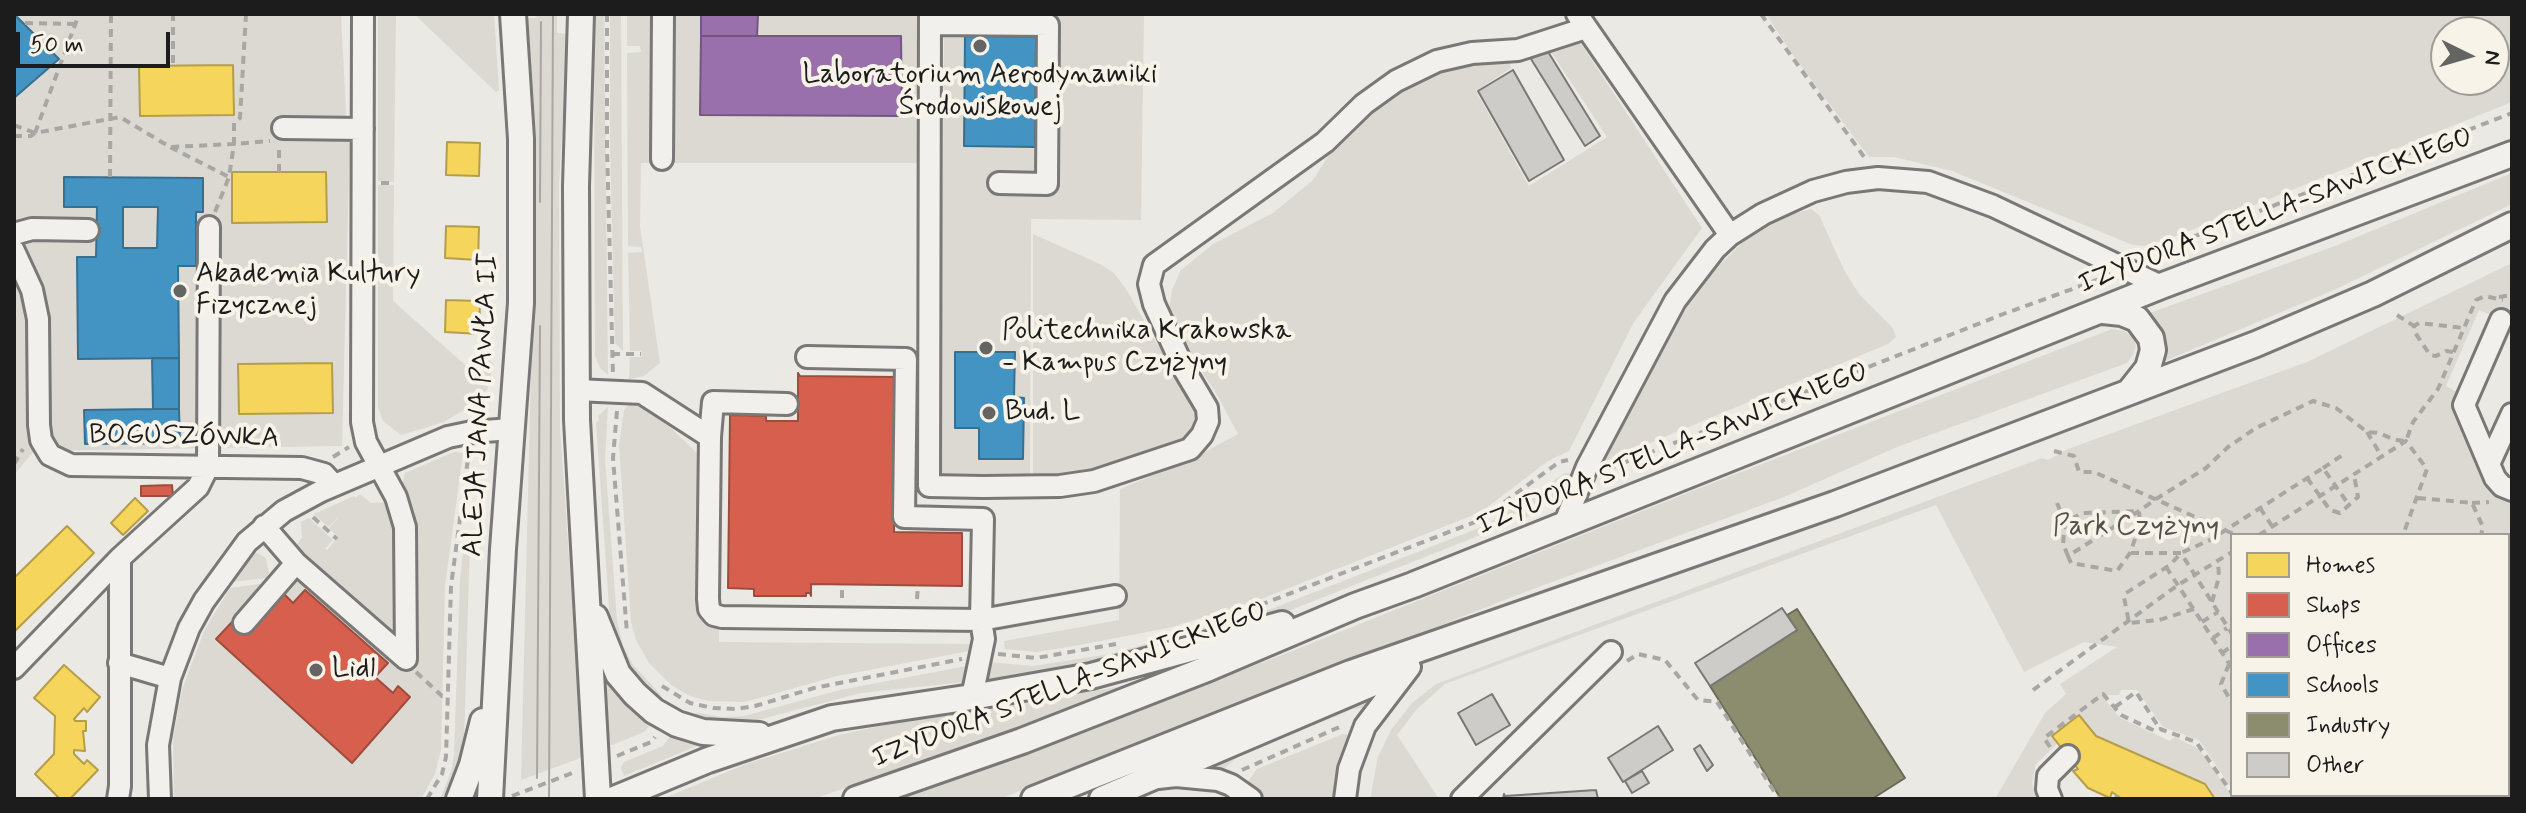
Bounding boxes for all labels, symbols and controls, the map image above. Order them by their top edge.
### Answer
scale bar [20,16,174,66]
north arrow [2430,16,2510,96]
text: 50 m [30,30,84,61]
marker: Laboratorium Aerodynamiki Środowiskowej [971,37,989,55]
text: N [2477,49,2507,66]
place label: Laboratorium Aerodynamiki Środowiskowej [803,59,1157,125]
street label: IZYDORA STELLA-SAWICKIEGO [2074,121,2478,303]
street label: ALEJA JANA PAWŁA II [457,252,507,558]
place label: Akademia Kultury Fizycznej [196,258,420,324]
marker: Akademia Kultury Fizycznej [171,282,189,300]
place label: Politechnika Krakowska - Kampus Czyżyny [1002,315,1291,381]
marker: Politechnika Krakowska - Kampus Czyżyny [977,339,995,357]
street label: IZYDORA STELLA-SAWICKIEGO [1472,356,1874,544]
place label: Bud. L [1005,396,1080,430]
marker: Bud. L [980,404,998,422]
street label: BOGUSZÓWKA [89,420,279,456]
park label: Park Czyżyny [2053,511,2219,545]
legend [2230,533,2510,797]
text: Homes [2306,550,2375,581]
text: Shops [2306,590,2361,621]
street label: IZYDORA STELLA-SAWICKIEGO [868,595,1272,777]
text: Offices [2306,630,2377,661]
place label: Lidl [332,653,375,687]
marker: Lidl [307,661,325,679]
text: Schools [2306,670,2379,701]
text: Industry [2306,710,2390,741]
text: Other [2306,750,2364,781]

